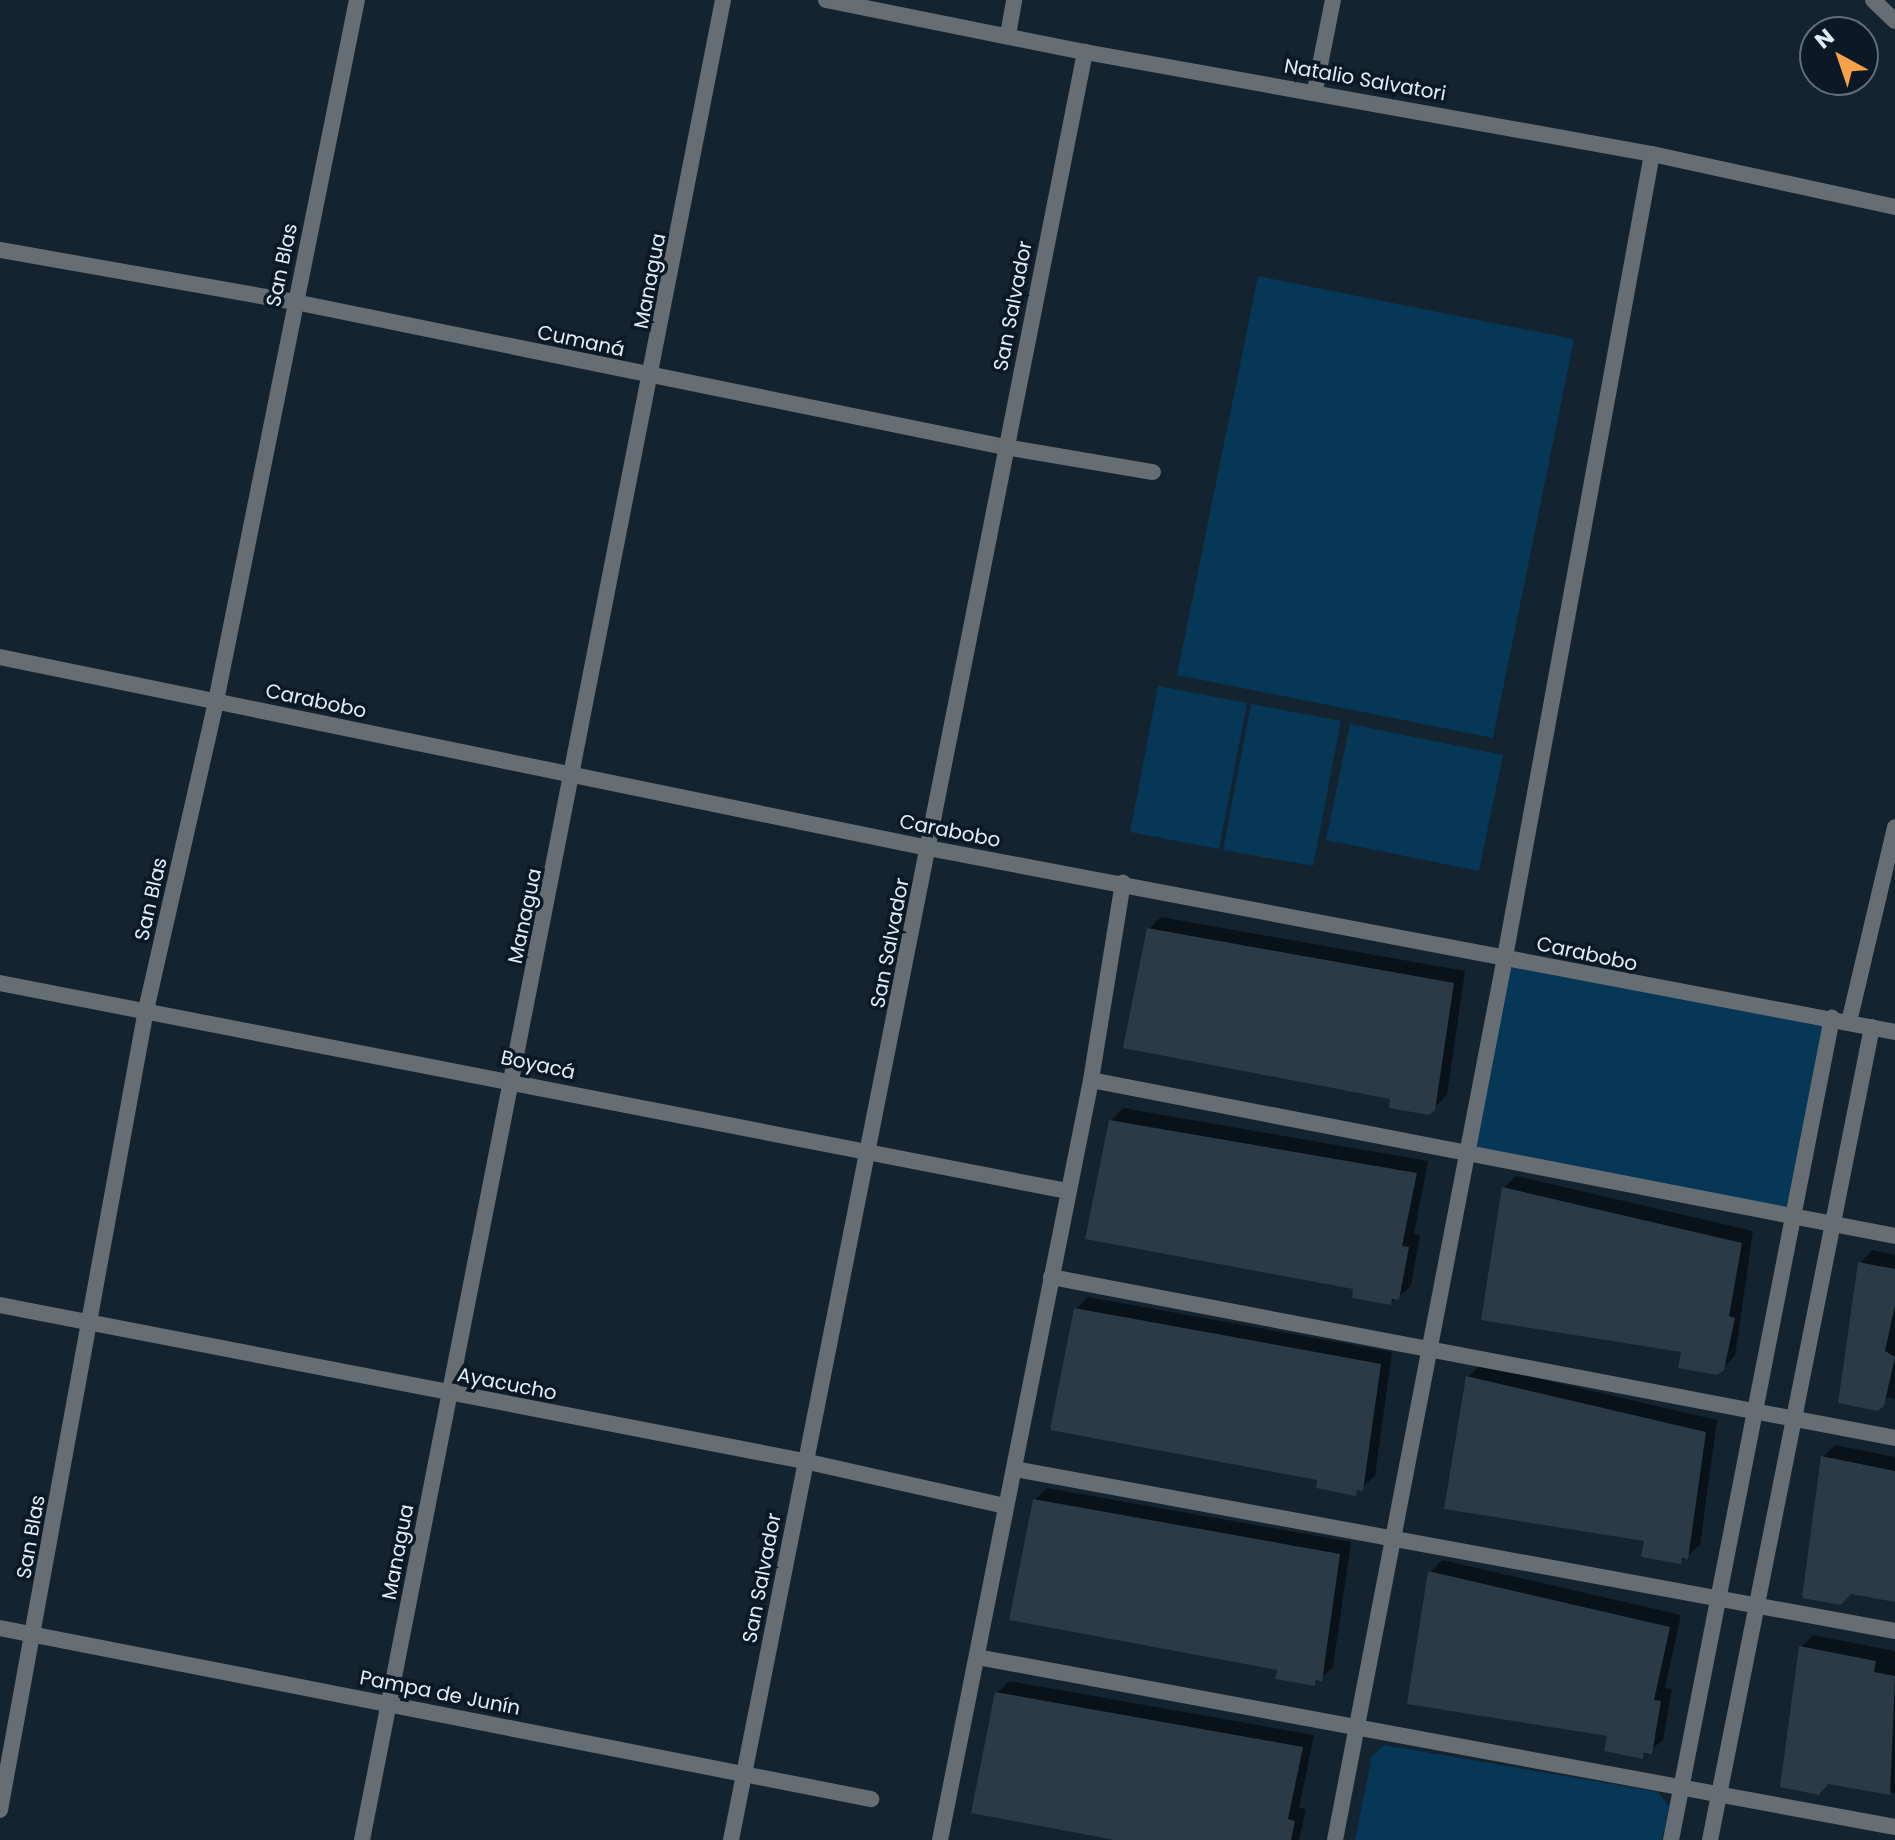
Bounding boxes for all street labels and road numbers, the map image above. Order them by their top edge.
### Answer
street label: Natalio Salvatori [1282,54,1448,106]
street label: San Blas [261,221,303,309]
street label: Managua [629,231,671,331]
street label: San Salvador [989,239,1037,373]
street label: Cumaná [535,320,627,362]
street label: Carabobo [263,679,369,723]
street label: Carabobo [897,809,1003,853]
street label: San Blas [130,855,172,943]
street label: Managua [503,866,547,966]
street label: San Salvador [866,876,914,1010]
street label: Carabobo [1534,932,1640,976]
street label: Boyacá [499,1045,577,1085]
street label: Ayacucho [455,1363,559,1405]
street label: San Blas [12,1493,50,1581]
street label: Managua [377,1502,419,1602]
street label: San Salvador [738,1511,786,1645]
street label: Pampa de Junín [358,1666,522,1720]

